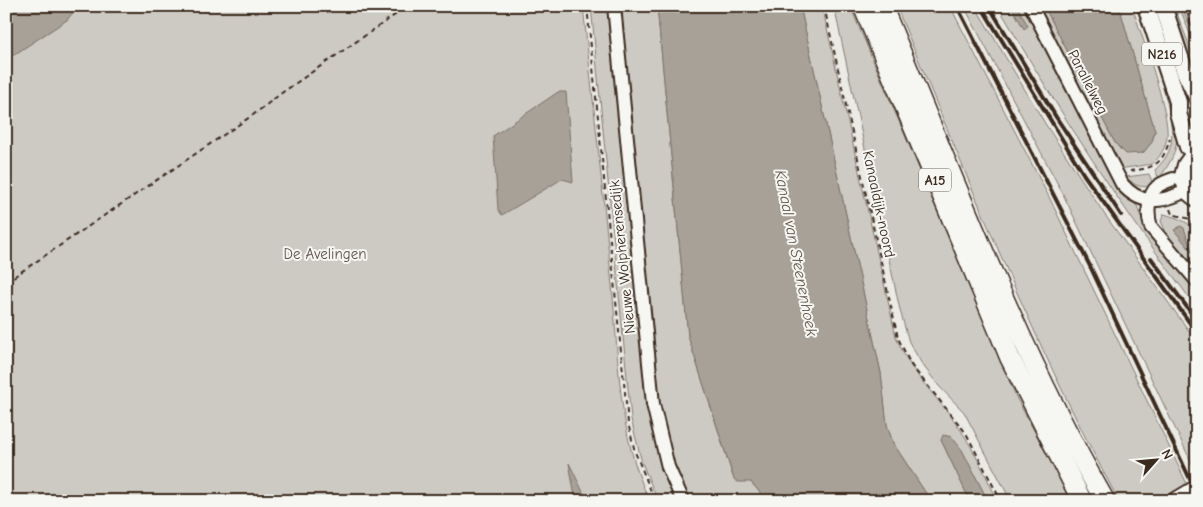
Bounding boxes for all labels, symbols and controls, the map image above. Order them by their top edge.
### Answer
road number: N216 [1142,42,1182,66]
street label: Parallelweg [1064,47,1112,117]
street label: Kanaaldijk-noord [859,149,899,259]
water label: Kanaal van Steenenhoek [771,168,821,338]
road number: A15 [919,168,951,192]
street label: Nieuwe Wolpherensedijk [605,179,639,335]
park label: De Avelingen [284,245,366,263]
north arrow [1130,434,1180,484]
text: N [1157,446,1177,462]

